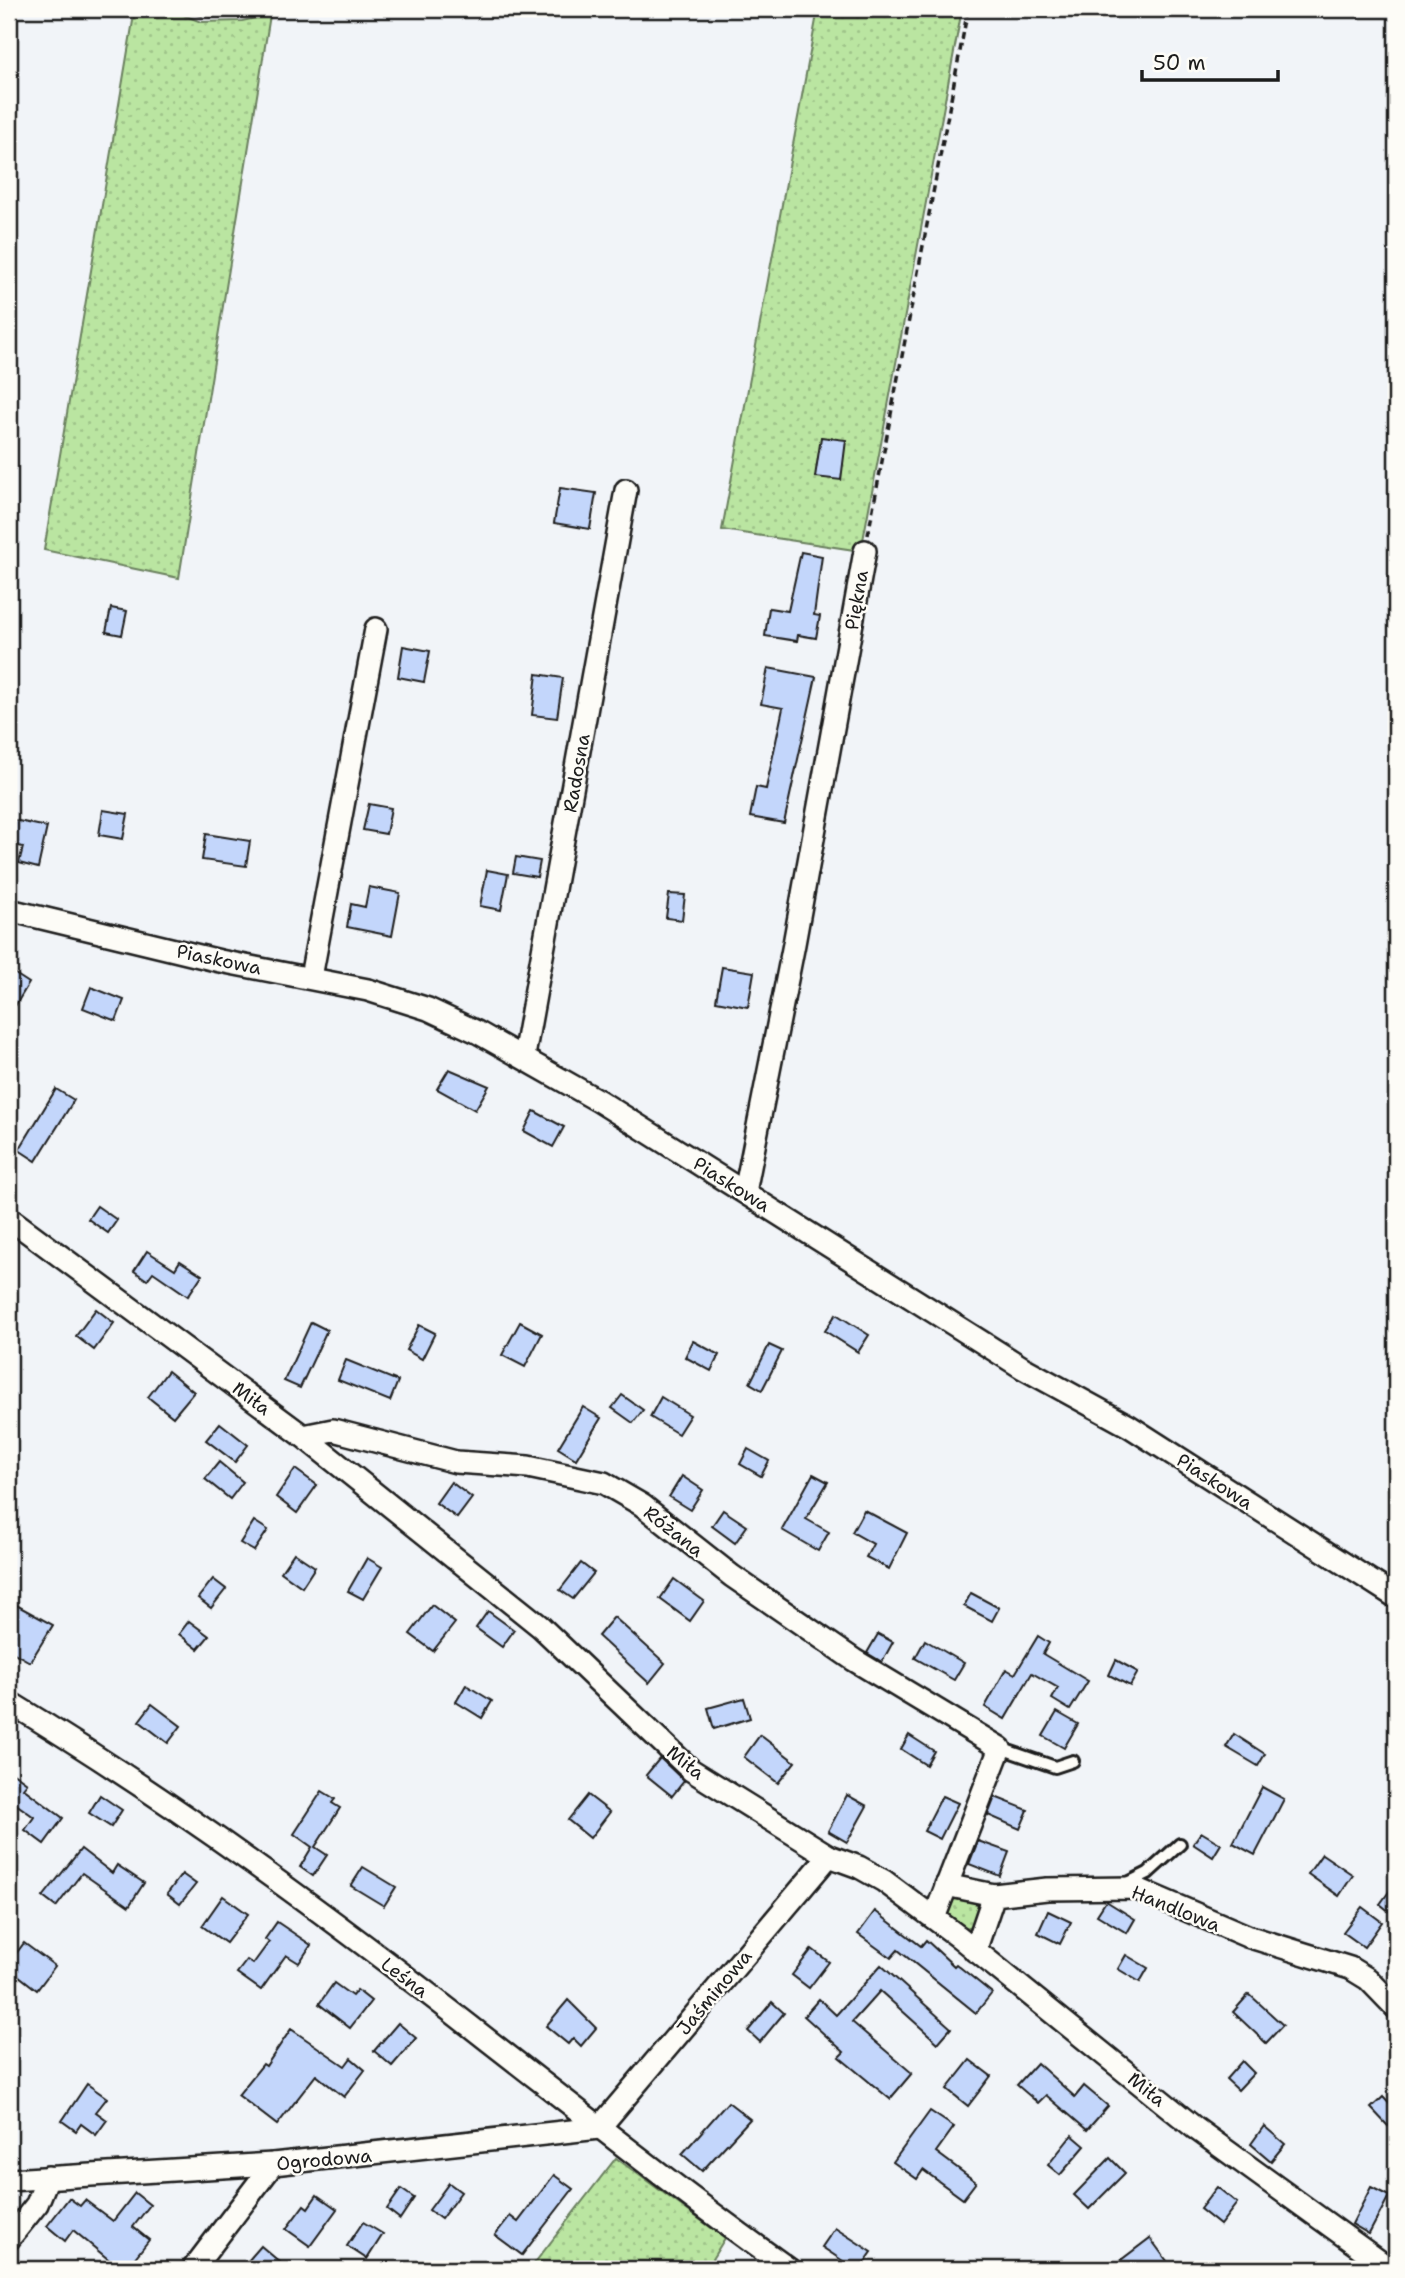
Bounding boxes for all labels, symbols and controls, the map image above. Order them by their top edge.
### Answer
scale bar [1142,38,1279,82]
text: 50 m [1153,49,1206,77]
street label: Piękna [839,568,874,632]
street label: Radosna [557,731,596,815]
street label: Piaskowa [174,938,264,981]
street label: Piaskowa [689,1151,775,1218]
street label: Miła [227,1376,276,1421]
street label: Piaskowa [1172,1447,1258,1515]
street label: Różana [639,1500,709,1563]
street label: Miła [661,1739,710,1785]
street label: Handlowa [1128,1879,1224,1938]
street label: Jaśminowa [671,1944,758,2040]
street label: Leśna [376,1951,434,2003]
street label: Miła [1122,2066,1171,2112]
street label: Ogrodowa [275,2143,373,2176]

